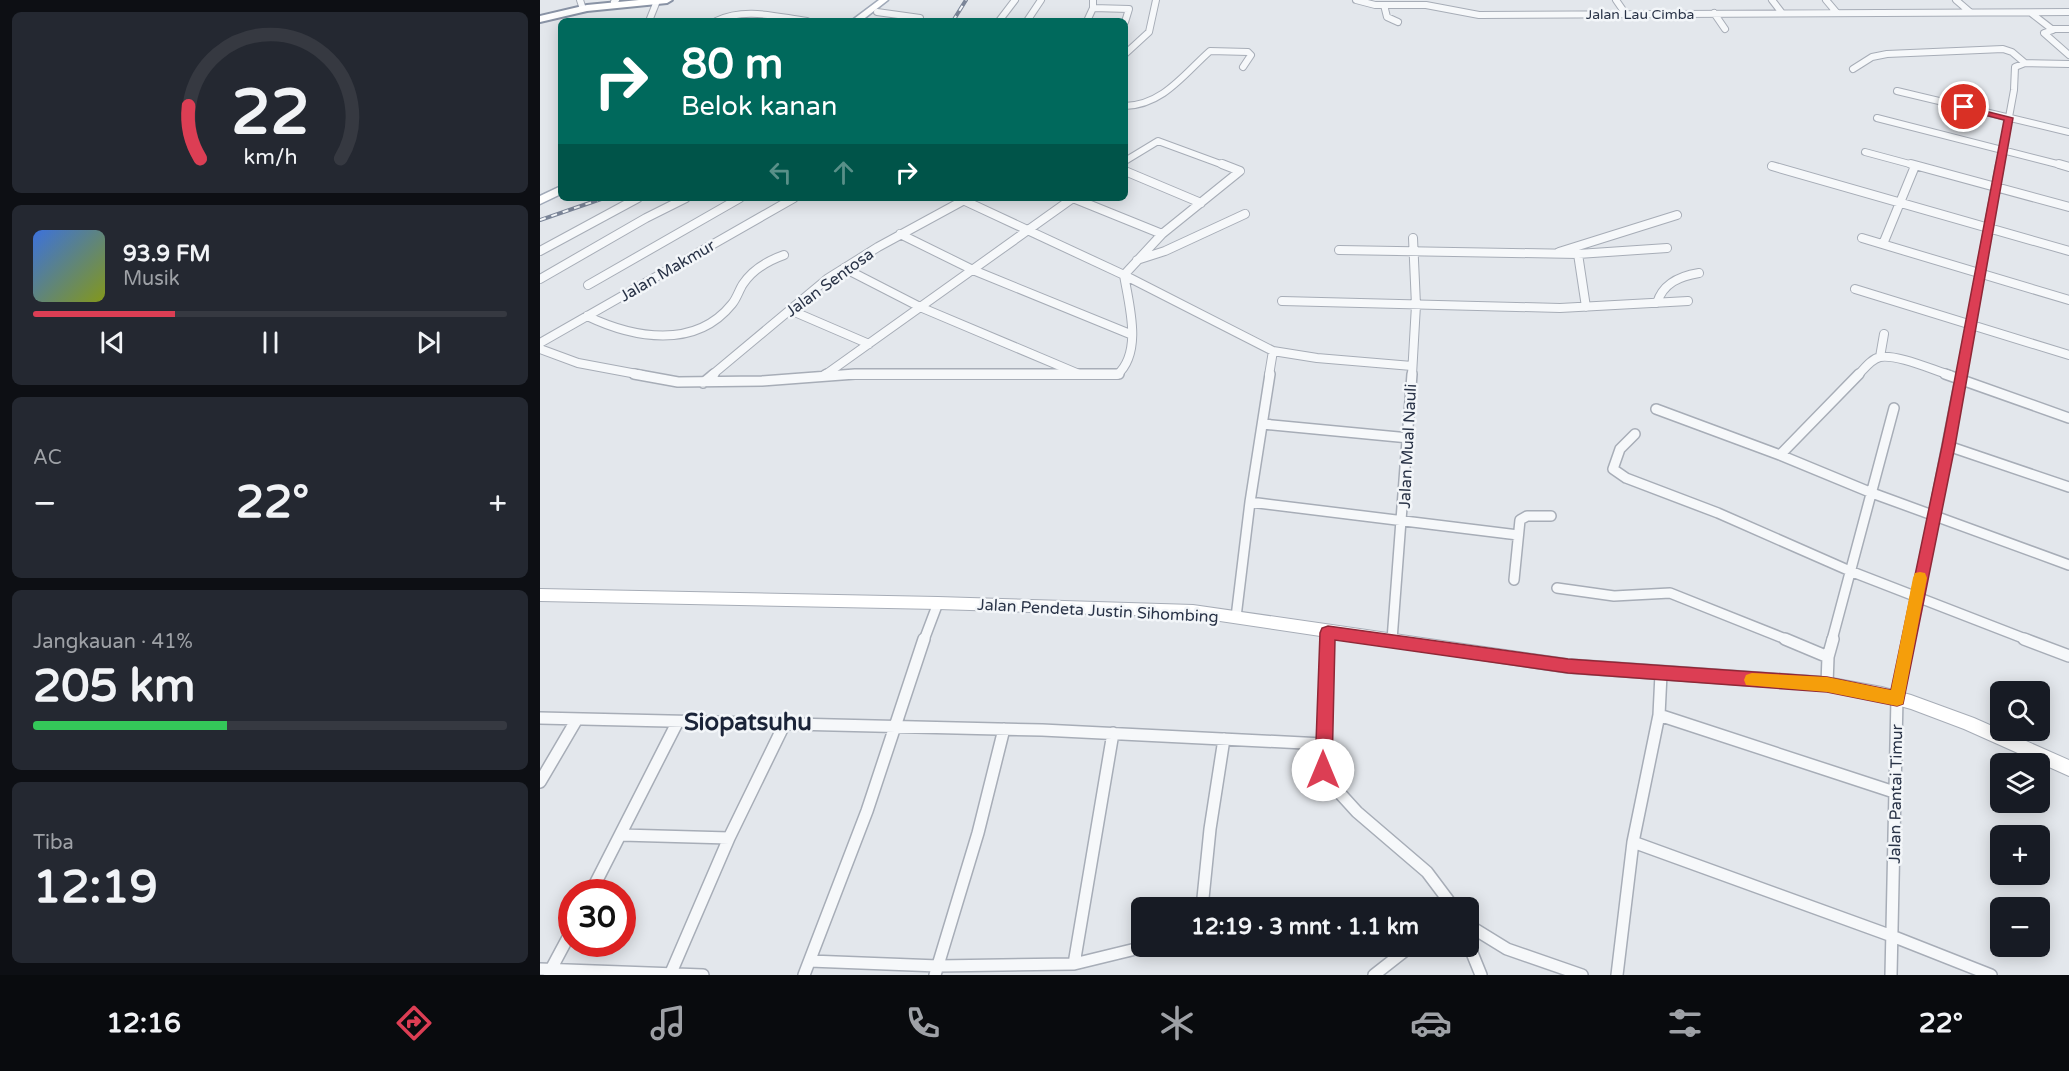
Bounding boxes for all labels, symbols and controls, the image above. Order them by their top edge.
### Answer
street label: Jalan Lau Cimba [1586,6,1694,23]
text: 80 m [681,39,783,90]
icon: right [582,42,660,120]
text: 22 [231,76,309,151]
pin [1938,81,1989,132]
text: Belok kanan [681,90,837,123]
icon: arrive [1947,90,1980,123]
text: km/h [243,145,297,171]
icon: left [764,156,797,189]
icon: ahead [827,156,860,189]
icon: right [890,156,923,189]
street label: Jalan Makmur [616,235,720,306]
text: 93.9 FM [123,241,211,267]
street label: Jalan Sentosa [782,244,878,322]
text: Musik [123,267,180,291]
icon: previous [96,326,129,359]
icon: pause [254,326,287,359]
icon: next [412,326,445,359]
street label: Jalan Mual Nauli [1395,383,1421,509]
text: AC [33,446,62,470]
text: 22° [236,476,309,530]
text: − [33,484,57,523]
text: + [488,484,507,523]
street label: Jalan Pendeta Justin Sihombing [977,595,1219,627]
text: Jangkauan · 41% [33,630,193,654]
text: 205 km [33,660,195,714]
map controls [1990,681,2050,957]
button: search [1990,681,2050,741]
district label: Siopatsuhu [684,708,812,737]
street label: Jalan Pantai Timur [1885,723,1907,864]
position arrow [1291,738,1355,802]
button: layers [1990,753,2050,813]
button: + [1990,825,2050,885]
text: Tiba [33,831,74,855]
text: 12:19 [33,861,158,915]
speed limit sign: 30 [558,879,636,957]
button: − [1990,897,2050,957]
text: 12:19 · 3 mnt · 1.1 km [1191,914,1419,940]
icon: directions [393,1002,435,1044]
icon: music [647,1002,689,1044]
icon: phone [902,1002,944,1044]
icon: climate [1156,1002,1198,1044]
icon: car [1410,1002,1452,1044]
icon: filters [1664,1002,1706,1044]
text: 12:16 [106,1007,181,1040]
text: 22° [1919,1007,1963,1040]

